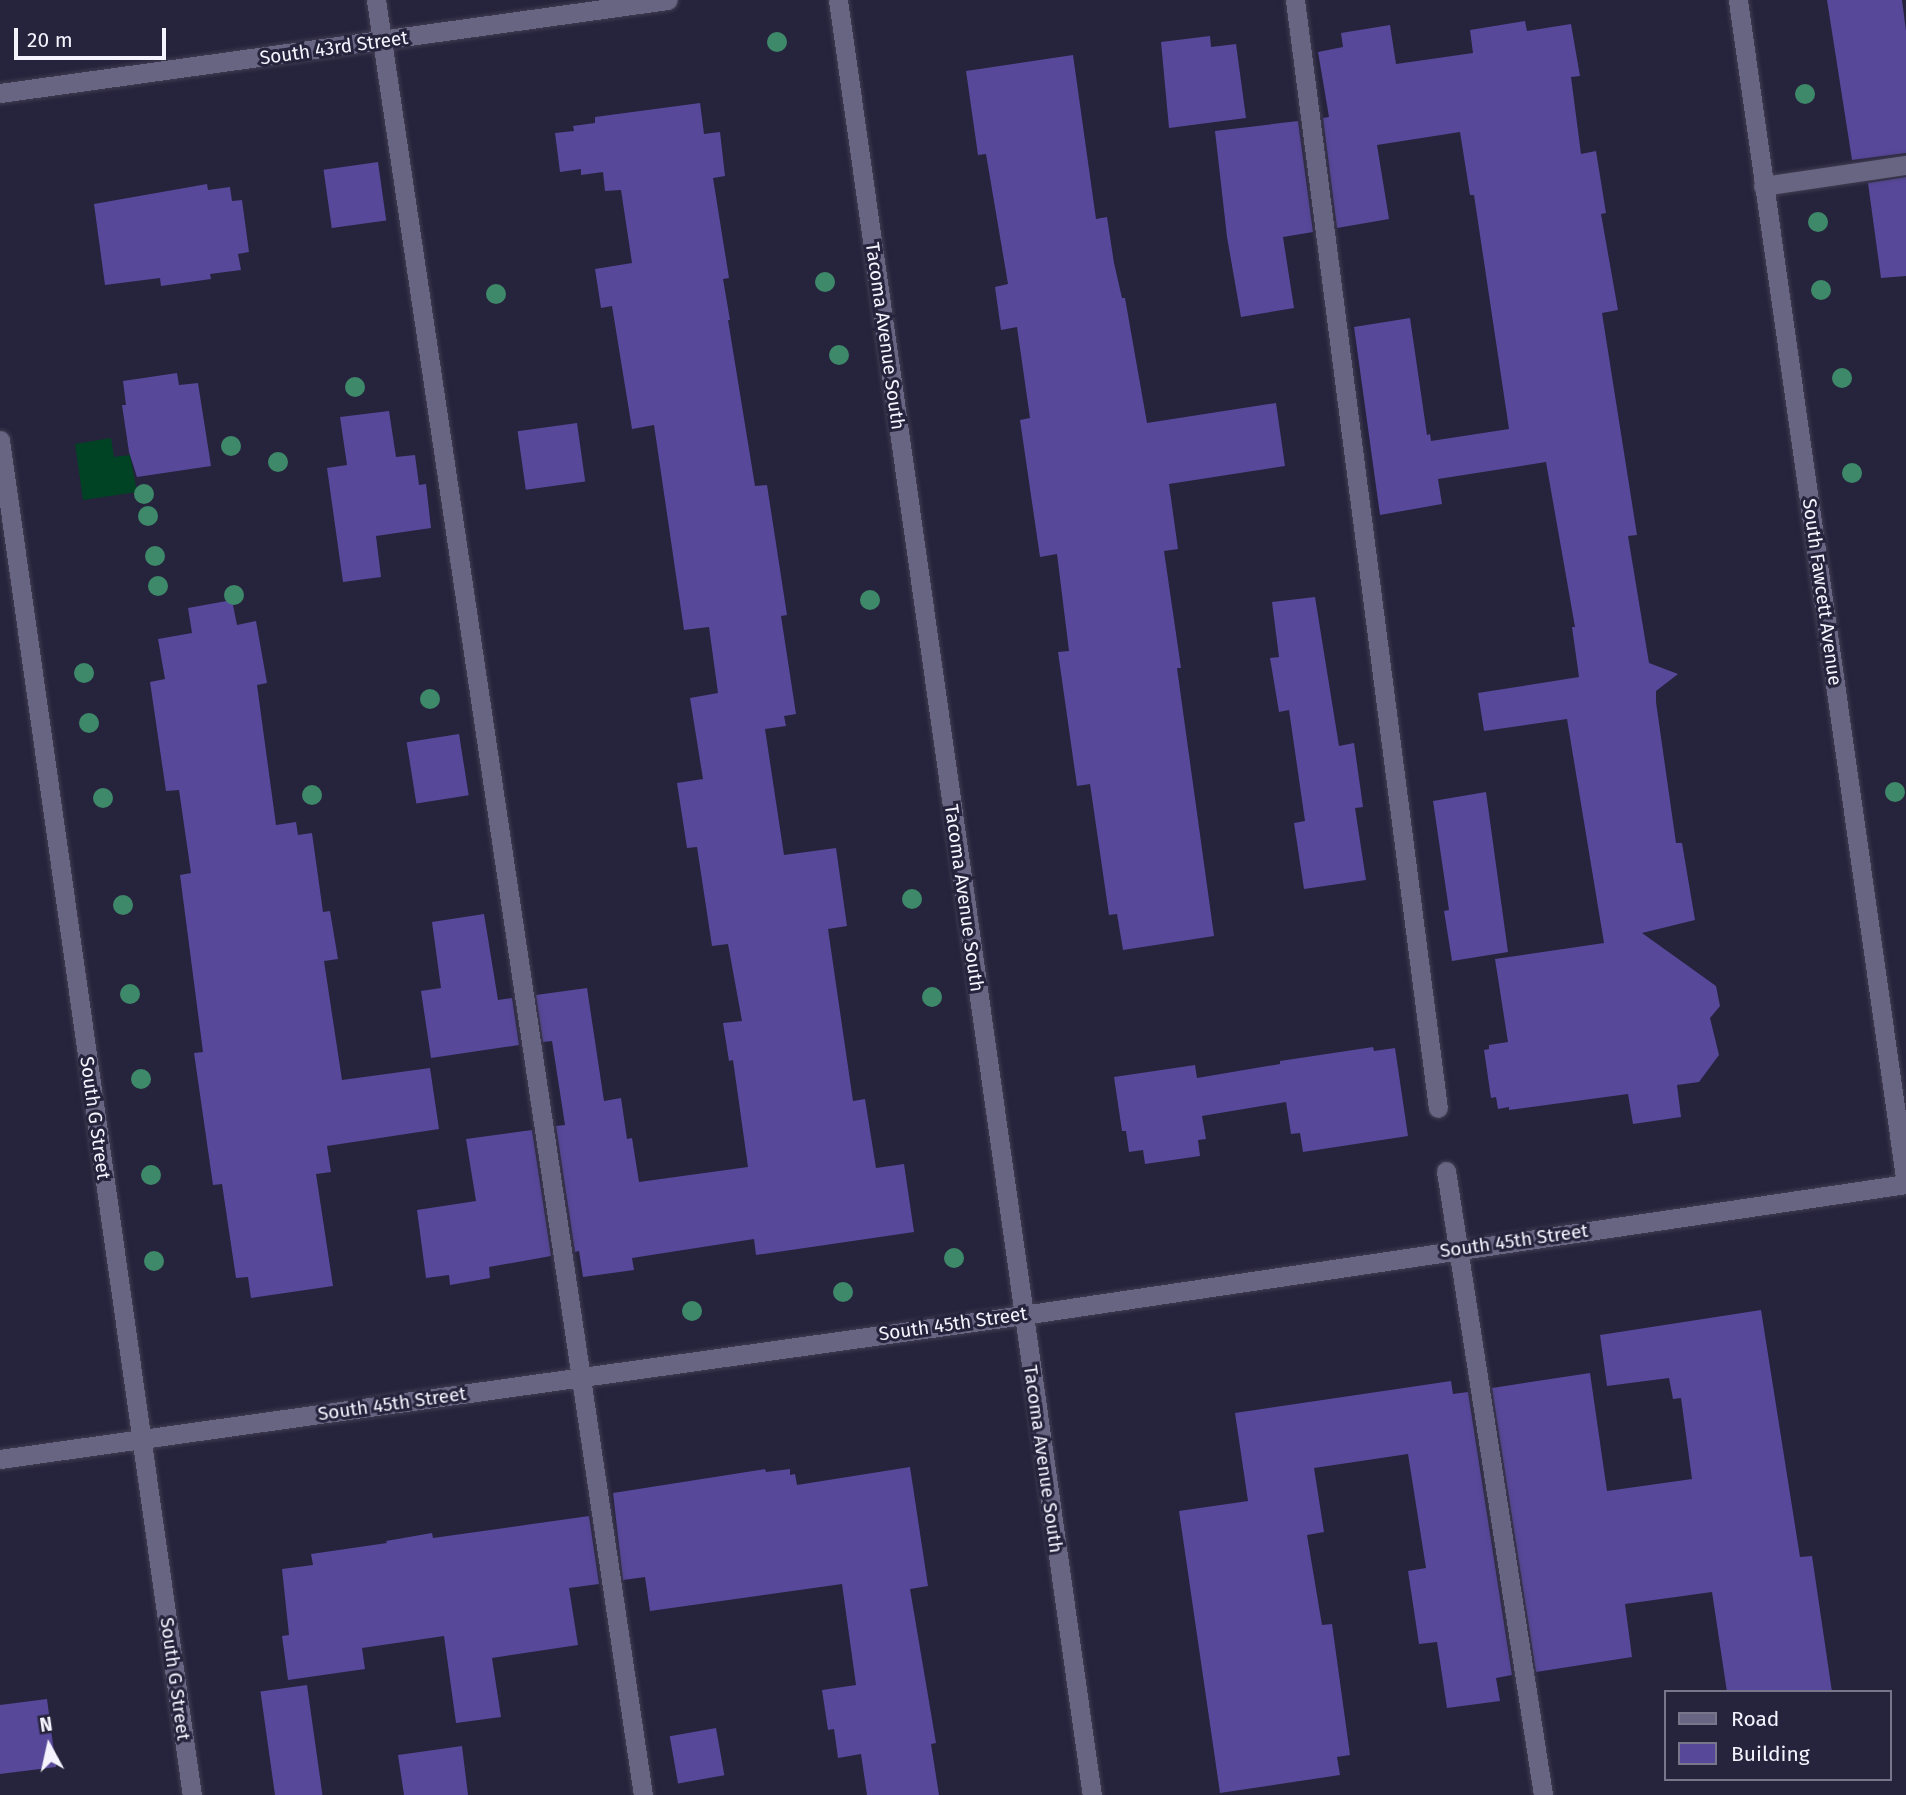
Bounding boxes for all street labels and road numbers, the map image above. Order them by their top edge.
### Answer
street label: South 43rd Street [258,26,410,70]
street label: Tacoma Avenue South [861,241,909,431]
street label: South Fawcett Avenue [1798,497,1846,687]
street label: Tacoma Avenue South [940,803,988,993]
street label: South G Street [75,1055,115,1181]
street label: South 45th Street [1438,1219,1590,1263]
street label: South 45th Street [877,1302,1029,1346]
street label: Tacoma Avenue South [1019,1364,1067,1554]
street label: South 45th Street [316,1382,468,1426]
street label: South G Street [155,1616,195,1742]

